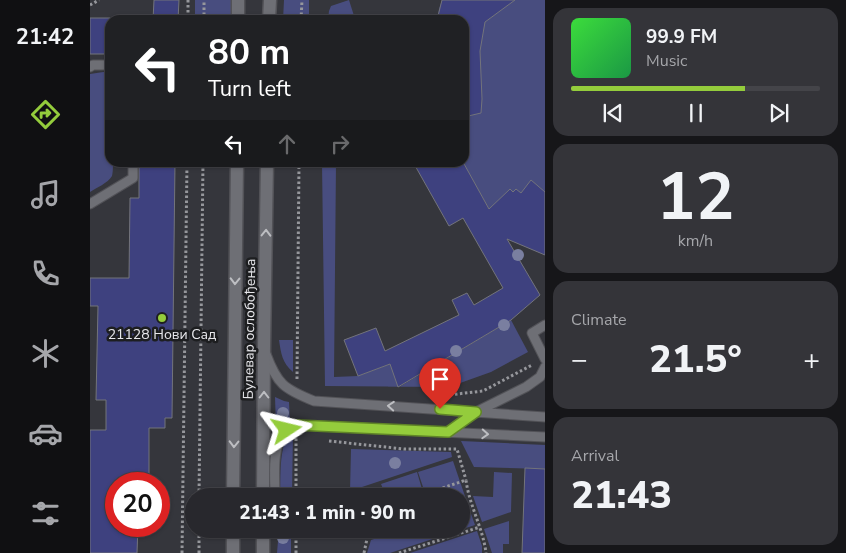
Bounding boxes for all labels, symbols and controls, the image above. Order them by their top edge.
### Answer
text: 21:42 [16,22,74,52]
text: 99.9 FM [646,24,717,50]
text: 80 m [208,29,290,76]
icon: left [125,35,190,100]
text: Music [646,50,687,72]
text: Turn left [208,74,291,104]
icon: directions [28,97,63,132]
icon: previous [599,99,627,127]
icon: pause [682,99,710,127]
icon: next [765,99,793,127]
icon: left [220,130,248,158]
icon: ahead [273,130,301,158]
icon: right [326,130,354,158]
text: 12 [656,153,735,242]
icon: music [28,177,63,212]
one-way arrow [261,228,271,236]
text: km/h [678,230,713,252]
icon: phone [28,256,63,291]
street label: Булевар ослобођења [239,258,260,400]
one-way arrow [230,277,241,285]
text: Climate [571,309,626,331]
marker: 21128 Нови Сад [156,312,168,324]
place label: 21128 Нови Сад [108,325,216,344]
text: 21.5° [649,334,742,385]
icon: climate [28,336,63,371]
text: − [571,341,588,379]
text: + [803,341,820,379]
pin [419,358,461,409]
icon: arrive [426,365,454,393]
one-way arrow [259,391,269,398]
one-way arrow [387,401,395,412]
position arrow [260,403,312,455]
icon: car [28,416,63,451]
one-way arrow [482,429,489,439]
one-way arrow [229,440,239,448]
text: Arrival [571,445,619,467]
text: 21:43 [571,470,672,521]
speed limit sign: 20 [105,472,170,537]
icon: filters [28,496,63,531]
text: 21:43 · 1 min · 90 m [239,500,416,526]

